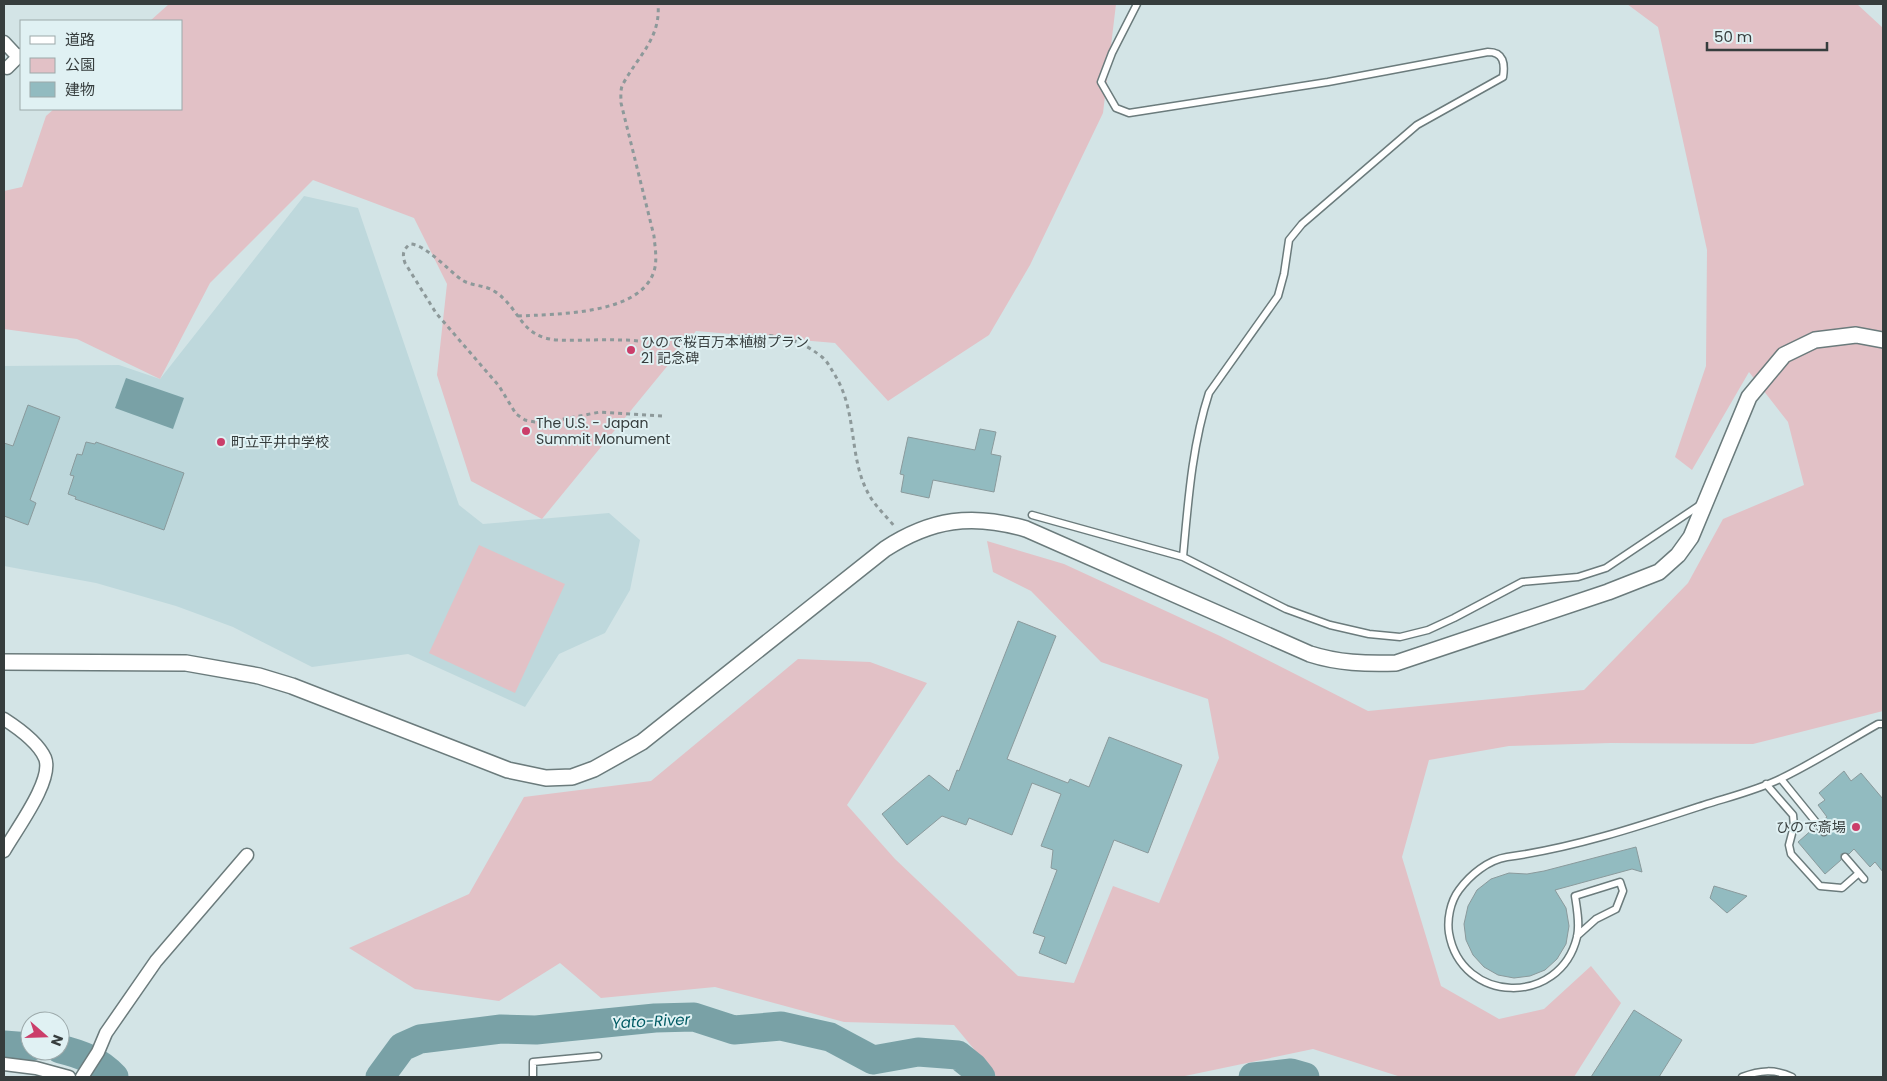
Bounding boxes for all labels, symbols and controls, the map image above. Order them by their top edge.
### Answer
legend [20,20,182,110]
scale bar [1707,20,1827,52]
text: 50 m [1714,26,1752,47]
text: 道路 [65,29,95,50]
text: 公園 [65,54,95,75]
text: 建物 [65,79,95,100]
place label: ひので桜百万本植樹プラン 21 記念碑 [641,332,809,368]
marker: ひので桜百万本植樹プラン 21 記念碑 [625,344,637,356]
place label: The U.S. - Japan Summit Monument [536,413,670,449]
marker: The U.S. - Japan Summit Monument [520,425,532,437]
place label: 町立平井中学校 [231,432,329,452]
marker: 町立平井中学校 [215,436,227,448]
place label: ひので斎場 [1776,817,1846,837]
marker: ひので斎場 [1850,821,1862,833]
water label: Yato-River [611,1008,691,1034]
north arrow [20,1011,70,1061]
text: N [46,1032,68,1049]

